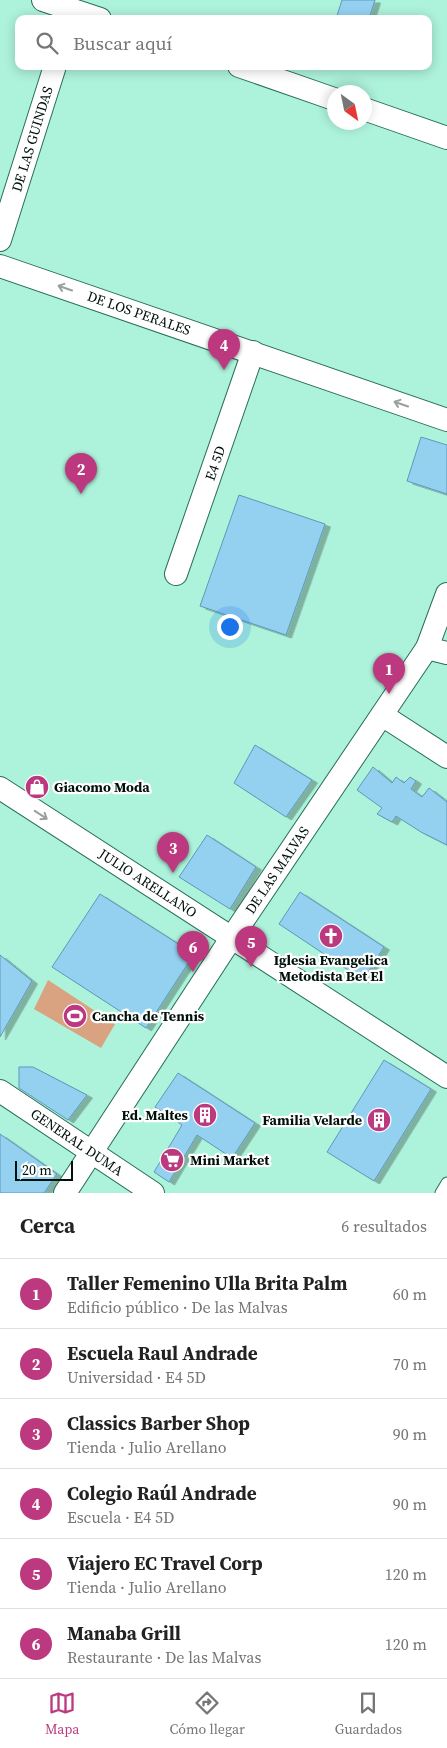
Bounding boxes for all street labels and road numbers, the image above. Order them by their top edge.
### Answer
street label: DE LAS GUINDAS [6,84,58,194]
street label: DE LOS PERALES [85,286,193,340]
street label: E4 5D [200,443,230,483]
street label: DE LAS MALVAS [240,822,314,918]
street label: JULIO ARELLANO [94,843,201,922]
street label: GENERAL DUMA [27,1103,128,1181]

